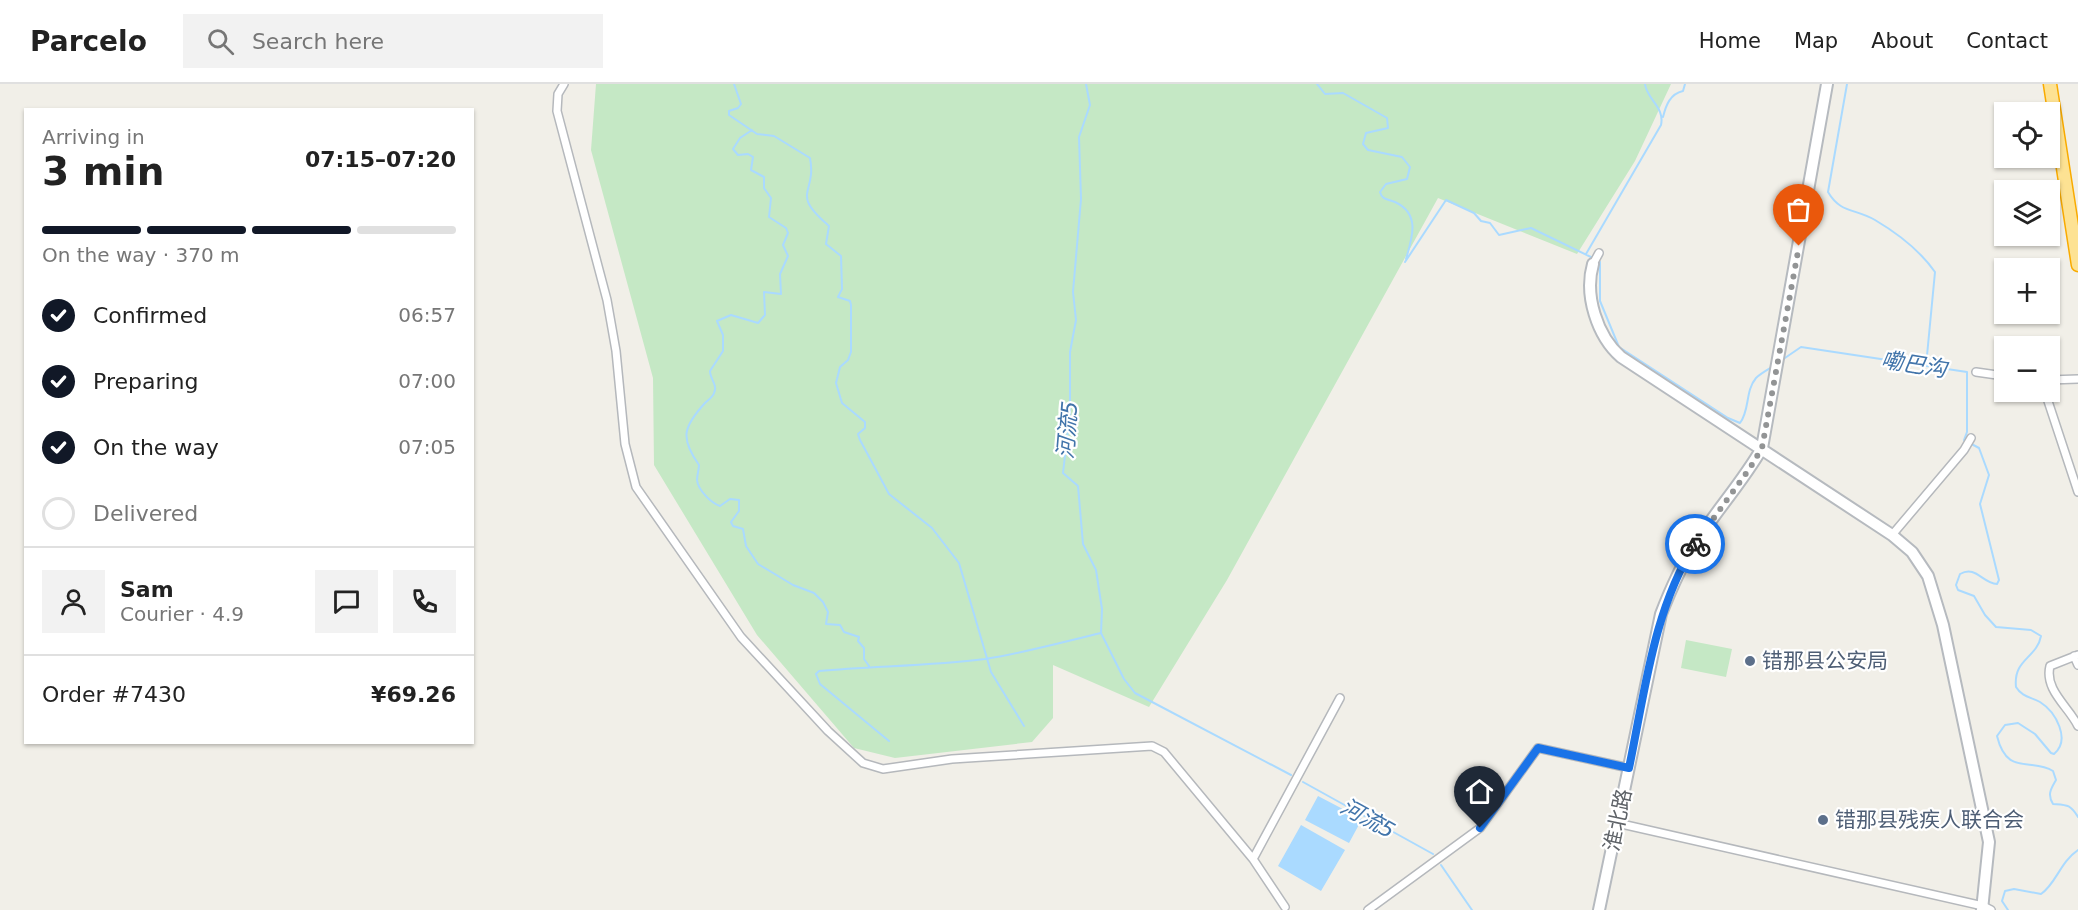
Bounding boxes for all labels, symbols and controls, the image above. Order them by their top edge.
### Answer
search box [183,14,603,68]
text: Parcelo [30,25,147,58]
icon: search [204,25,237,58]
text: Search here [252,29,384,54]
text: Home [1699,29,1761,53]
text: Map [1794,29,1838,53]
text: About [1871,29,1933,53]
text: Contact [1966,29,2048,53]
map controls [1994,102,2060,402]
button: locate [1994,102,2060,168]
text: Arriving in [42,125,145,149]
text: 07:15–07:20 [305,147,456,172]
text: 3 min [42,149,164,194]
button: layers [1994,180,2060,246]
pin [1773,184,1824,246]
icon: bag [1782,193,1815,226]
text: On the way · 370 m [42,243,240,267]
button: + [1994,258,2060,324]
icon: check [42,299,75,332]
text: Confirmed [93,303,207,328]
text: 06:57 [398,303,456,327]
button: − [1994,336,2060,402]
water label: 嘞巴沟 [1879,347,1950,382]
icon: check [42,365,75,398]
text: Preparing [93,369,199,394]
text: 07:00 [398,369,456,393]
water label: 河流5 [1053,400,1082,460]
icon: check [42,431,75,464]
text: On the way [93,435,219,460]
text: 07:05 [398,435,456,459]
text: Delivered [93,501,198,526]
courier [1665,514,1725,574]
icon: bike [1679,528,1712,561]
button: person [42,570,105,633]
button: chat [315,570,378,633]
button: phone [393,570,456,633]
text: Sam [120,577,174,602]
text: Courier · 4.9 [120,602,244,626]
place label: 错那县公安局 [1762,649,1888,673]
marker: 错那县公安局 [1743,654,1757,668]
text: Order #7430 [42,682,186,707]
text: ¥69.26 [371,682,456,707]
pin [1454,766,1505,828]
icon: home [1463,775,1496,808]
street label: 淮北路 [1600,787,1636,853]
water label: 河流5 [1336,793,1399,843]
place label: 错那县残疾人联合会 [1835,808,2024,832]
marker: 错那县残疾人联合会 [1816,813,1830,827]

